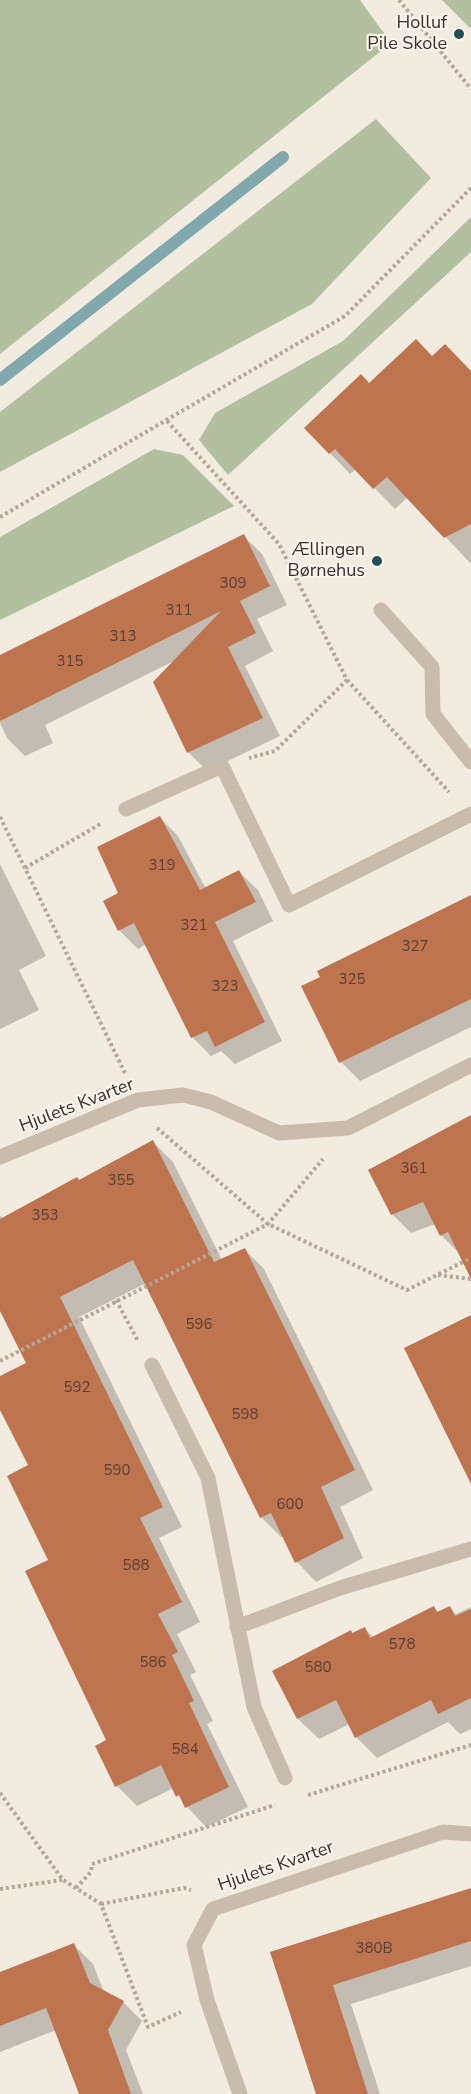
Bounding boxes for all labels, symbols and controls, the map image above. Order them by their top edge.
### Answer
place label: Holluf Pile Skole [367,13,447,56]
marker: Holluf Pile Skole [452,27,466,41]
place label: Ællingen Børnehus [288,540,365,582]
marker: Ællingen Børnehus [370,554,384,568]
house number: 309 [220,575,246,593]
house number: 311 [166,602,192,620]
house number: 313 [110,628,136,646]
house number: 315 [57,653,83,671]
house number: 319 [149,857,175,875]
house number: 321 [181,917,207,935]
house number: 327 [402,938,428,956]
house number: 325 [339,971,365,989]
house number: 323 [212,978,238,996]
street label: Hjulets Kvarter [17,1074,137,1138]
house number: 361 [401,1160,427,1178]
house number: 355 [108,1172,134,1190]
house number: 353 [32,1207,58,1225]
house number: 596 [186,1316,212,1334]
house number: 592 [64,1379,90,1397]
house number: 598 [232,1406,258,1424]
house number: 590 [104,1462,130,1480]
house number: 600 [277,1496,303,1514]
house number: 588 [123,1557,149,1575]
house number: 578 [389,1636,415,1654]
house number: 586 [140,1654,166,1672]
house number: 580 [305,1659,331,1677]
house number: 584 [172,1741,198,1759]
street label: Hjulets Kvarter [215,1837,337,1897]
house number: 380B [355,1940,393,1958]

